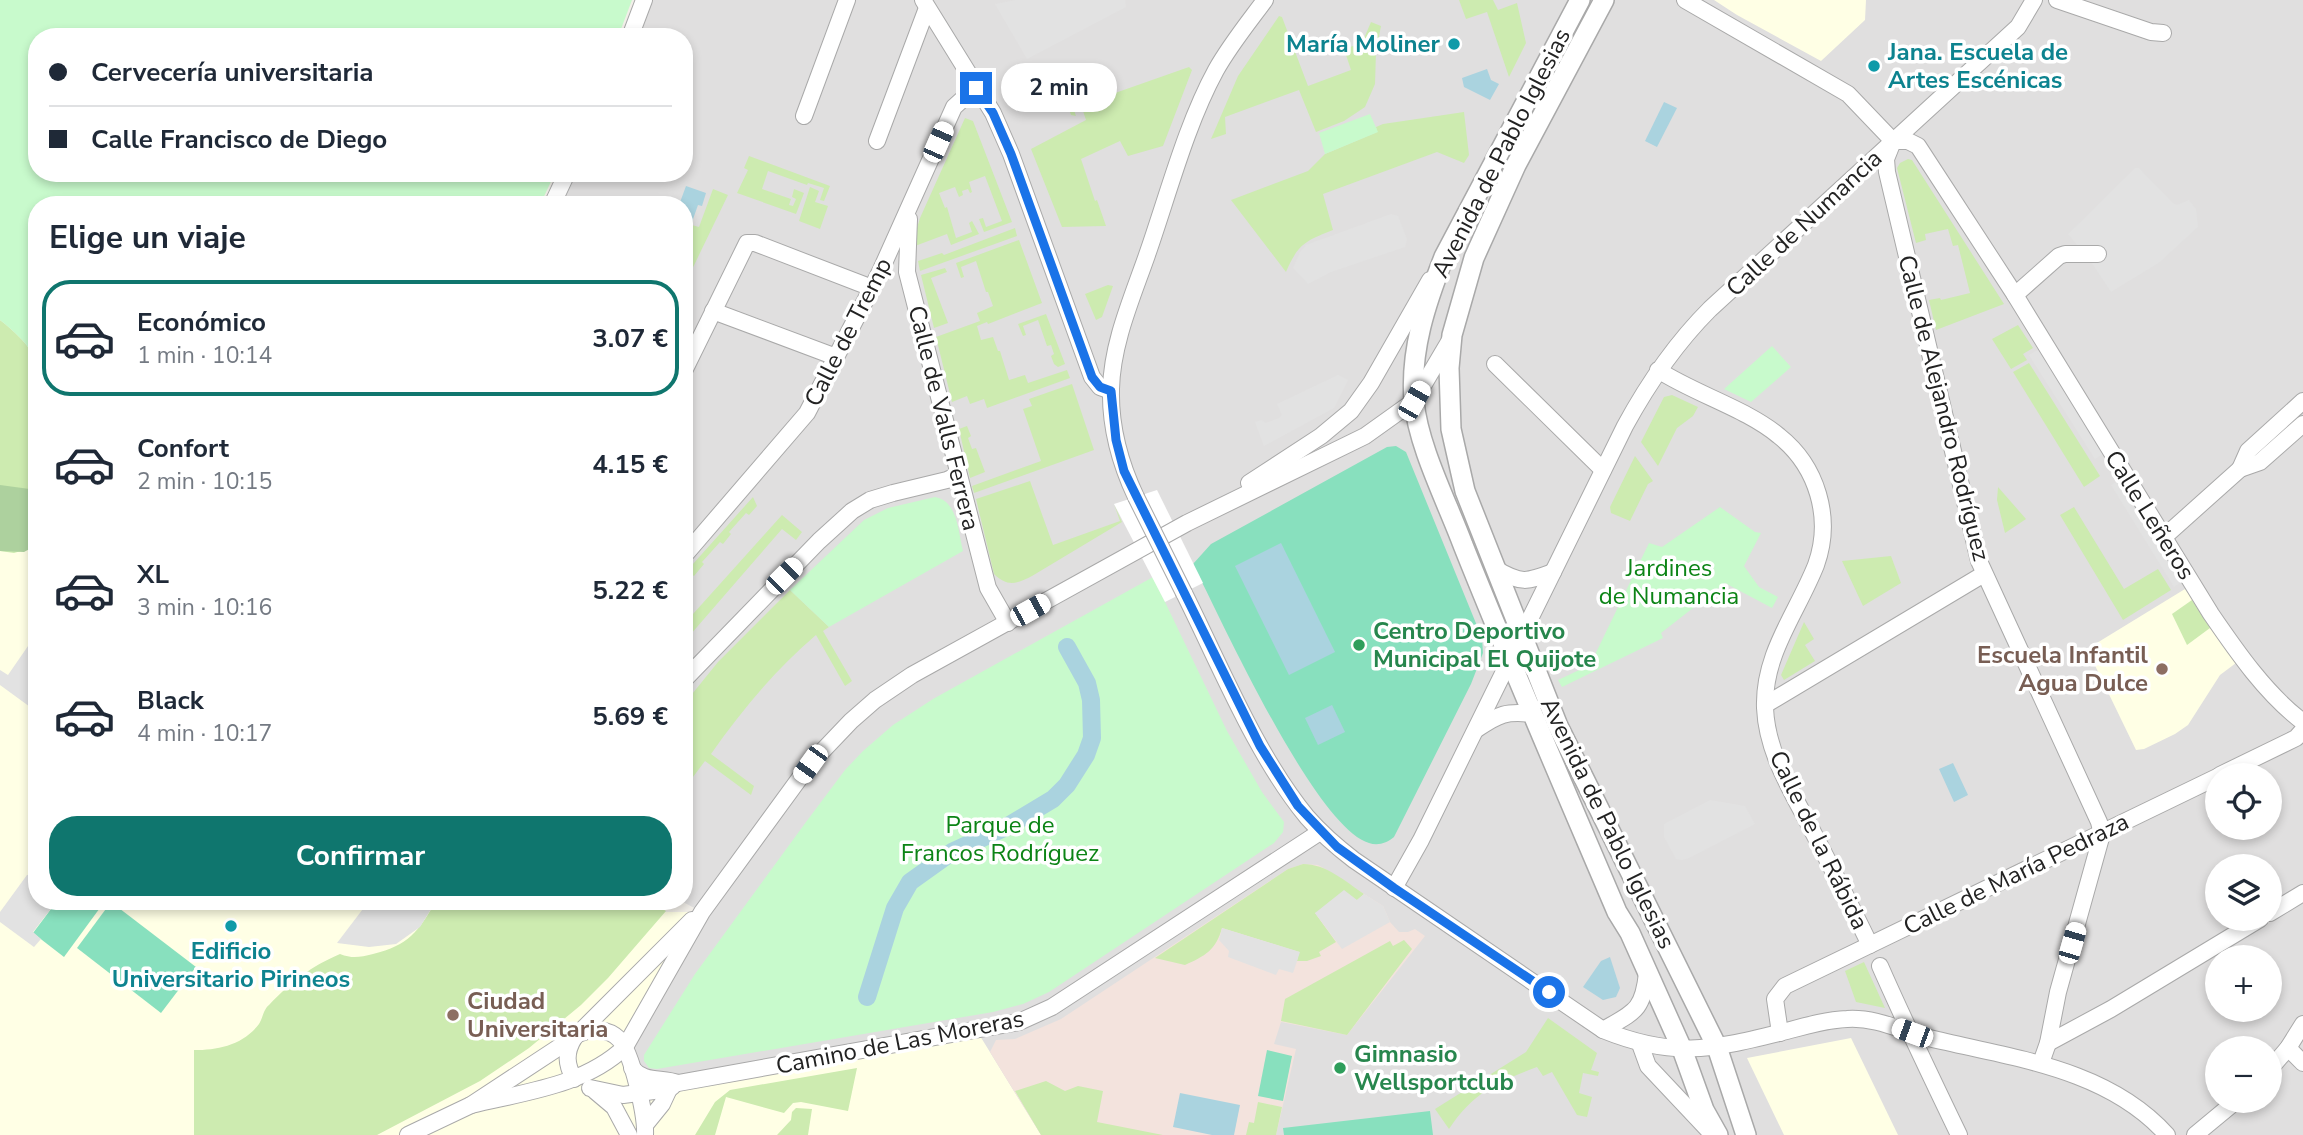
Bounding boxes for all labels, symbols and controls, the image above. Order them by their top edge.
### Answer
street label: Avenida de Pablo Iglesias [1424,23,1578,283]
place label: María Moliner [1286,28,1441,60]
marker: María Moliner [1446,36,1462,52]
place label: Jana. Escuela de Artes Escénicas [1887,36,2068,96]
text: Cervecería universitaria [91,55,374,90]
marker: Jana. Escuela de Artes Escénicas [1866,58,1882,74]
callout: 2 min [1000,64,1116,112]
route end [960,72,992,104]
text: 2 min [1029,72,1089,103]
car [920,119,957,165]
text: Calle Francisco de Diego [91,122,387,157]
street label: Calle de Numancia [1719,142,1889,304]
text: Elige un viaje [49,216,246,259]
street label: Calle de Tremp [797,252,899,412]
street label: Calle de Alejandro Rodríguez [1890,252,1998,564]
street label: Calle de Valls Ferrera [901,302,987,534]
text: Económico [137,305,266,340]
icon: car [53,307,116,370]
text: 3.07 € [592,321,668,356]
text: 1 min · 10:14 [137,340,272,371]
car [1395,378,1434,424]
text: Confort [137,431,229,466]
icon: car [53,433,116,496]
street label: Calle Leñeros [2098,444,2202,586]
text: 4.15 € [592,447,668,482]
text: 2 min · 10:15 [137,466,272,497]
park label: Jardines de Numancia [1599,552,1739,612]
car [762,554,807,598]
text: XL [137,557,169,592]
icon: car [53,559,116,622]
text: 5.22 € [592,573,668,608]
car [1007,591,1054,629]
text: 3 min · 10:16 [137,592,272,623]
place label: Centro Deportivo Municipal El Quijote [1373,615,1596,675]
marker: Centro Deportivo Municipal El Quijote [1351,637,1367,653]
place label: Escuela Infantil Agua Dulce [1977,639,2148,699]
marker: Escuela Infantil Agua Dulce [2154,661,2170,677]
text: Black [137,683,204,718]
icon: car [53,685,116,748]
street label: Avenida de Pablo Iglesias [1533,692,1683,954]
text: 5.69 € [592,699,668,734]
text: 4 min · 10:17 [137,718,272,749]
car [790,741,831,787]
street label: Calle de la Rábida [1762,745,1876,935]
map controls [2205,763,2282,1113]
button: locate [2205,763,2282,840]
street label: Calle de María Pedraza [1898,805,2134,943]
park label: Parque de Francos Rodríguez [901,809,1099,869]
button: Confirmar [49,816,672,896]
button: layers [2205,854,2282,931]
marker: Edificio Universitario Pirineos [223,918,239,934]
car [2057,920,2088,966]
place label: Edificio Universitario Pirineos [112,935,350,995]
button: + [2205,945,2282,1022]
route start [1533,976,1565,1008]
place label: Ciudad Universitaria [467,985,608,1045]
street label: Camino de Las Moreras [773,1002,1027,1082]
marker: Ciudad Universitaria [445,1007,461,1023]
car [1889,1016,1936,1050]
button: − [2205,1036,2282,1113]
place label: Gimnasio Wellsportclub [1354,1038,1514,1098]
marker: Gimnasio Wellsportclub [1332,1060,1348,1076]

